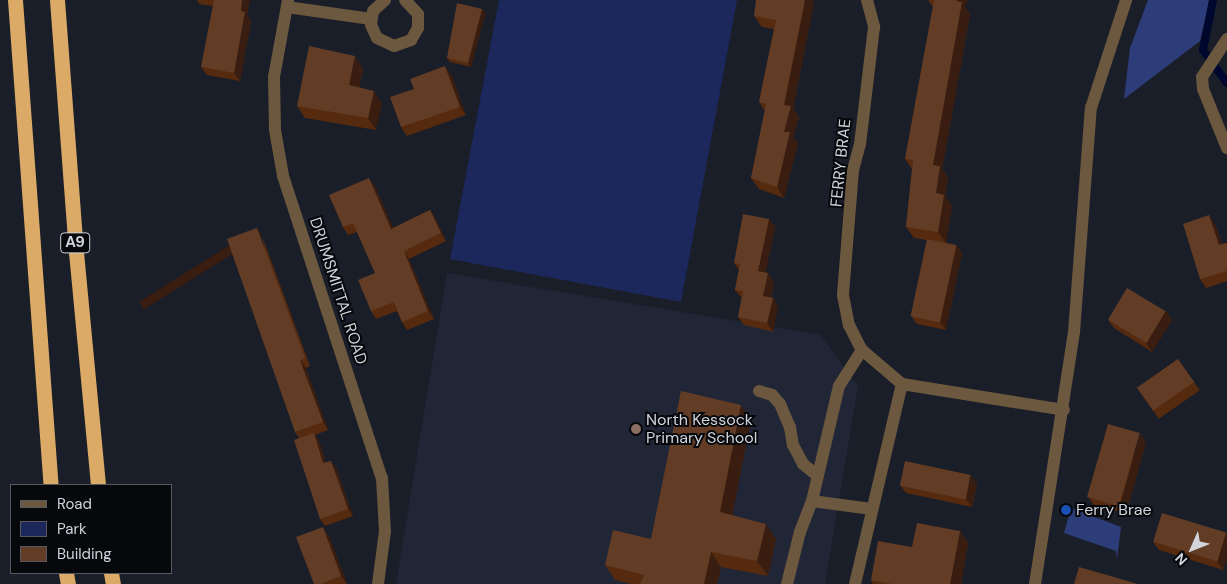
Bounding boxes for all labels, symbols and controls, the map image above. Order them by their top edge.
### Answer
street label: FERRY BRAE [827,118,855,208]
street label: DRUMSMITTAL ROAD [305,215,371,367]
road number: A9 [60,230,90,256]
place label: North Kessock Primary School [646,410,757,448]
marker: North Kessock Primary School [630,423,642,435]
legend [10,484,172,574]
text: Road [57,494,92,514]
place label: Ferry Brae [1076,500,1152,520]
marker: Ferry Brae [1060,504,1072,516]
text: Park [57,519,87,539]
north arrow [1167,524,1217,574]
text: Building [57,544,112,564]
text: N [1171,549,1191,569]

